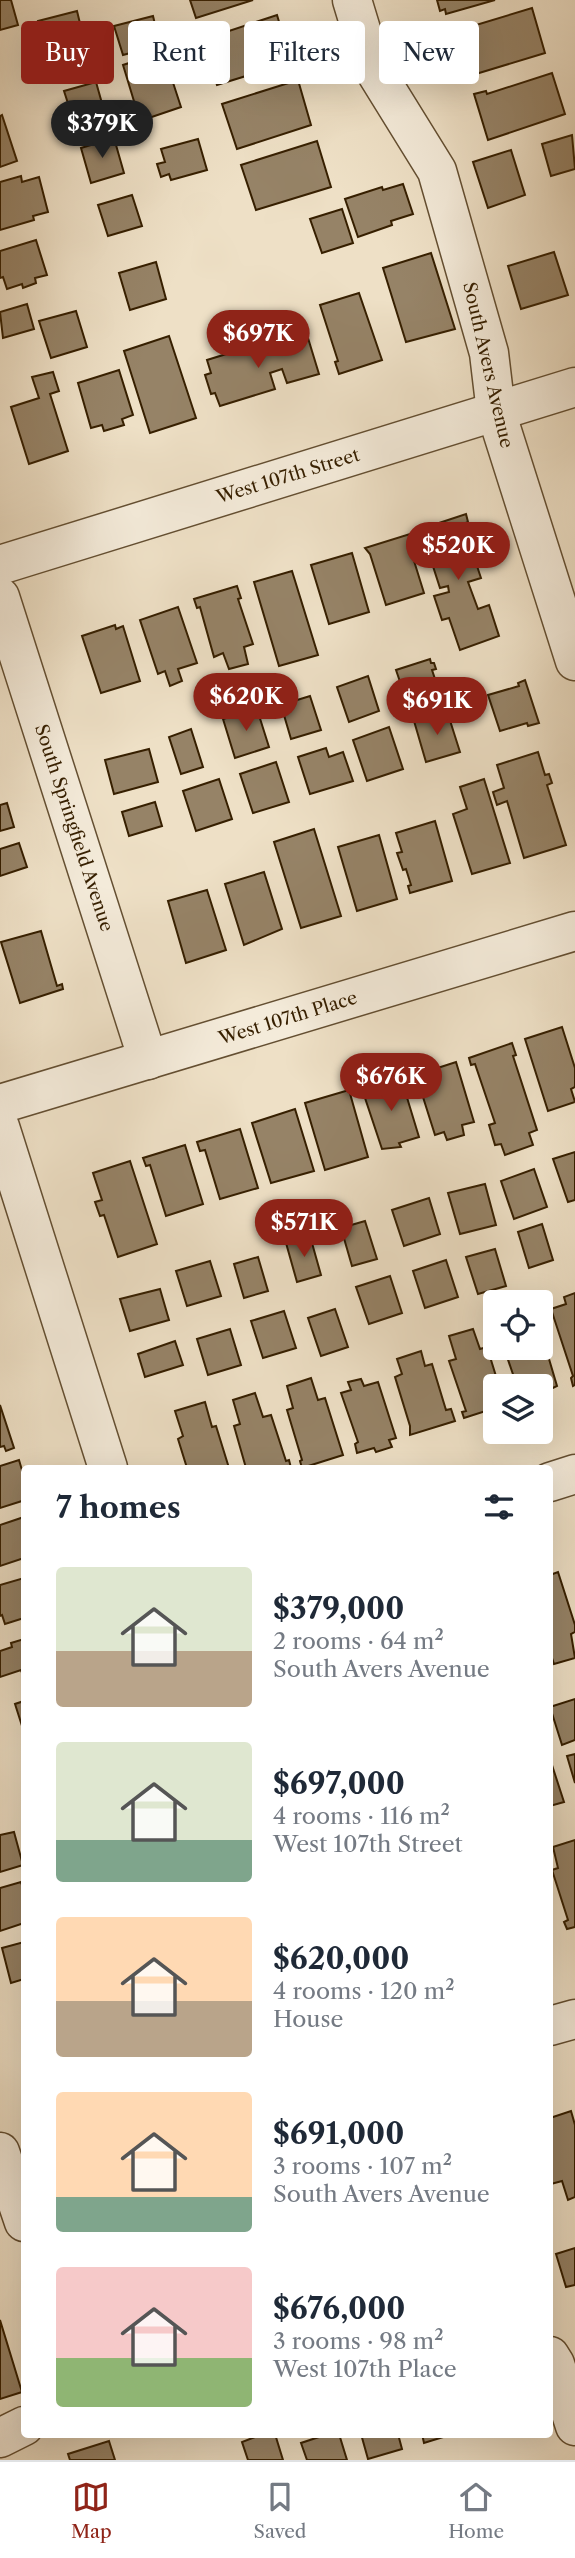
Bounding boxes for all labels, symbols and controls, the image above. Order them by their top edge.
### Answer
chip: Buy [21,21,114,84]
chip: Rent [128,21,230,84]
chip: Filters [244,21,365,84]
chip: New [379,21,479,84]
pin: $379K [53,100,151,160]
text: $379K [67,109,137,137]
street label: South Avers Avenue [458,280,518,450]
pin: $697K [209,310,307,370]
text: $697K [223,319,293,347]
street label: West 107th Street [213,444,363,509]
pin: $520K [409,522,507,582]
text: $520K [422,531,494,559]
pin: $620K [197,674,295,733]
pin: $691K [388,678,486,737]
text: $620K [209,682,283,710]
text: $691K [402,686,472,714]
street label: South Springfield Avenue [30,722,118,934]
street label: West 107th Place [215,986,360,1050]
pin: $676K [342,1054,440,1113]
text: $676K [356,1062,426,1090]
pin: $571K [255,1200,353,1259]
text: $571K [271,1208,337,1236]
map controls [483,1290,553,1444]
button: locate [483,1290,553,1360]
button: layers [483,1374,553,1444]
icon: filters [480,1488,518,1526]
text: 7 homes [56,1489,181,1526]
text: $379,000 [273,1590,404,1627]
icon: home [112,1595,196,1679]
text: 2 rooms · 64 m² [273,1627,444,1655]
text: South Avers Avenue [273,1655,490,1683]
text: $697,000 [273,1765,405,1802]
icon: home [112,1770,196,1854]
text: 4 rooms · 116 m² [273,1802,450,1830]
text: West 107th Street [273,1830,463,1858]
text: $620,000 [273,1940,409,1977]
icon: home [112,1945,196,2029]
text: 4 rooms · 120 m² [273,1977,455,2005]
text: House [273,2005,343,2033]
text: $691,000 [273,2115,404,2152]
icon: home [112,2120,196,2204]
text: 3 rooms · 107 m² [273,2152,452,2180]
text: South Avers Avenue [273,2180,490,2208]
text: $676,000 [273,2290,405,2327]
icon: home [112,2295,196,2379]
text: 3 rooms · 98 m² [273,2327,444,2355]
text: West 107th Place [273,2355,457,2383]
tab: Map [71,2478,112,2543]
tab: Saved [254,2478,306,2543]
tab: Home [448,2478,504,2543]

